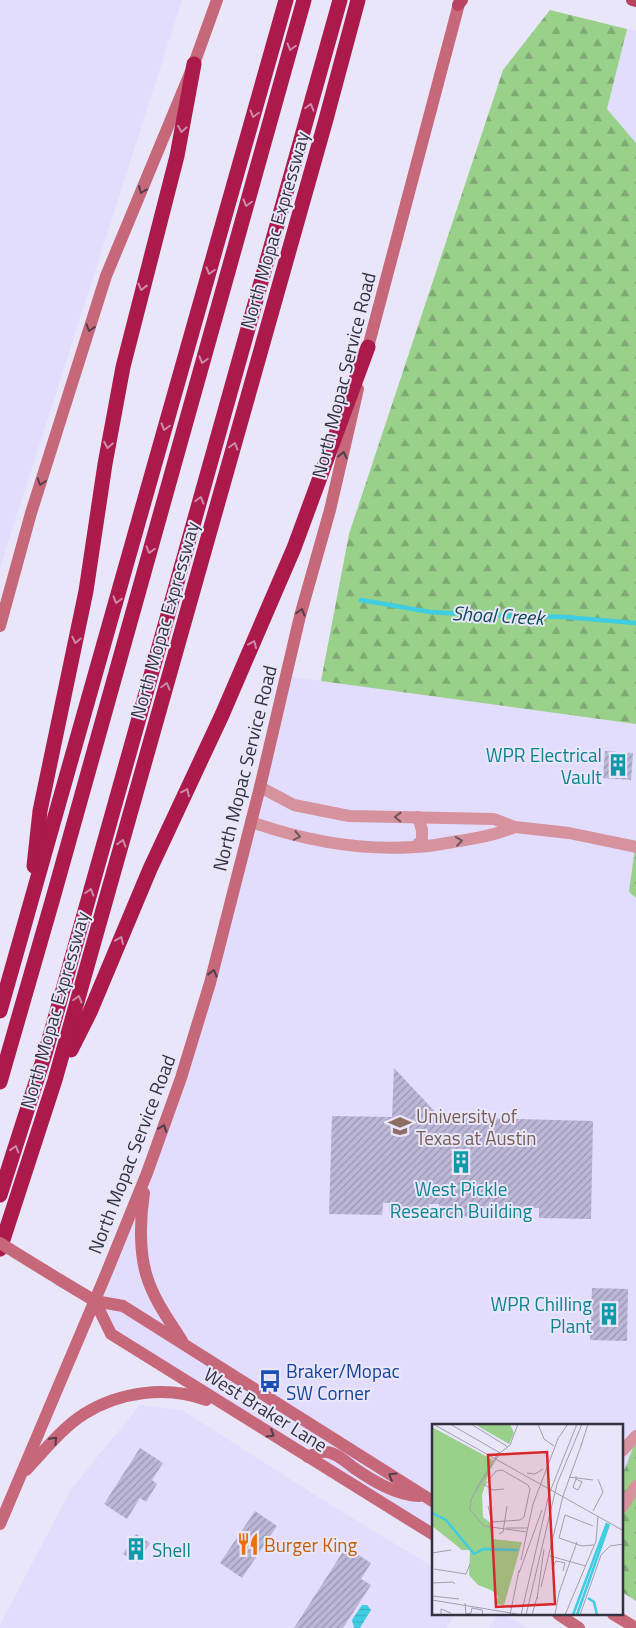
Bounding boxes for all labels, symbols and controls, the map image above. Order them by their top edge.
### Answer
one-way arrow [286,42,296,51]
one-way arrow [304,103,315,112]
one-way arrow [249,110,259,118]
one-way arrow [177,125,187,133]
street label: North Mopac Expressway [232,128,316,332]
one-way arrow [137,185,148,194]
one-way arrow [242,199,253,208]
one-way arrow [205,266,215,274]
street label: North Mopac Service Road [303,269,383,481]
one-way arrow [137,282,148,291]
one-way arrow [86,323,96,331]
one-way arrow [199,355,209,364]
one-way arrow [161,423,171,431]
one-way arrow [104,441,114,450]
one-way arrow [228,442,238,450]
one-way arrow [337,450,348,459]
one-way arrow [36,478,46,486]
one-way arrow [195,496,205,504]
street label: North Mopac Expressway [122,518,206,722]
one-way arrow [146,546,156,554]
one-way arrow [112,596,122,604]
water label: Shoal Creek [451,597,547,633]
one-way arrow [295,607,306,616]
one-way arrow [71,636,82,645]
one-way arrow [246,640,257,649]
street label: North Mopac Service Road [204,662,284,874]
one-way arrow [160,683,170,691]
place label: WPR Electrical Vault [486,740,602,791]
building icon: WPR Electrical Vault [605,752,631,778]
one-way arrow [180,788,190,797]
one-way arrow [394,812,402,822]
one-way arrow [293,831,302,841]
one-way arrow [455,836,463,847]
one-way arrow [116,838,127,847]
one-way arrow [85,889,95,897]
street label: North Mopac Expressway [12,908,96,1112]
one-way arrow [114,937,124,945]
one-way arrow [207,969,218,977]
one-way arrow [72,995,83,1004]
street label: North Mopac Service Road [80,1050,182,1258]
place label: University of Texas at Austin [416,1101,536,1152]
school or university icon: University of Texas at Austin [387,1113,413,1139]
one-way arrow [157,1124,167,1132]
one-way arrow [10,1145,20,1154]
building icon: West Pickle Research Building [448,1149,474,1175]
place label: West Pickle Research Building [390,1174,533,1225]
place label: WPR Chilling Plant [490,1289,592,1340]
building icon: WPR Chilling Plant [596,1301,622,1327]
place label: Braker/Mopac SW Corner [286,1356,400,1407]
street label: West Braker Lane [198,1359,334,1459]
bus stop icon: Braker/Mopac SW Corner [257,1368,283,1394]
inset map [432,1424,624,1616]
one-way arrow [265,1428,274,1437]
one-way arrow [49,1437,58,1446]
one-way arrow [389,1473,398,1483]
place label: Burger King [264,1530,358,1559]
restaurant icon: Burger King [235,1531,261,1557]
place label: Shell [152,1535,191,1564]
building icon: Shell [123,1536,149,1562]

